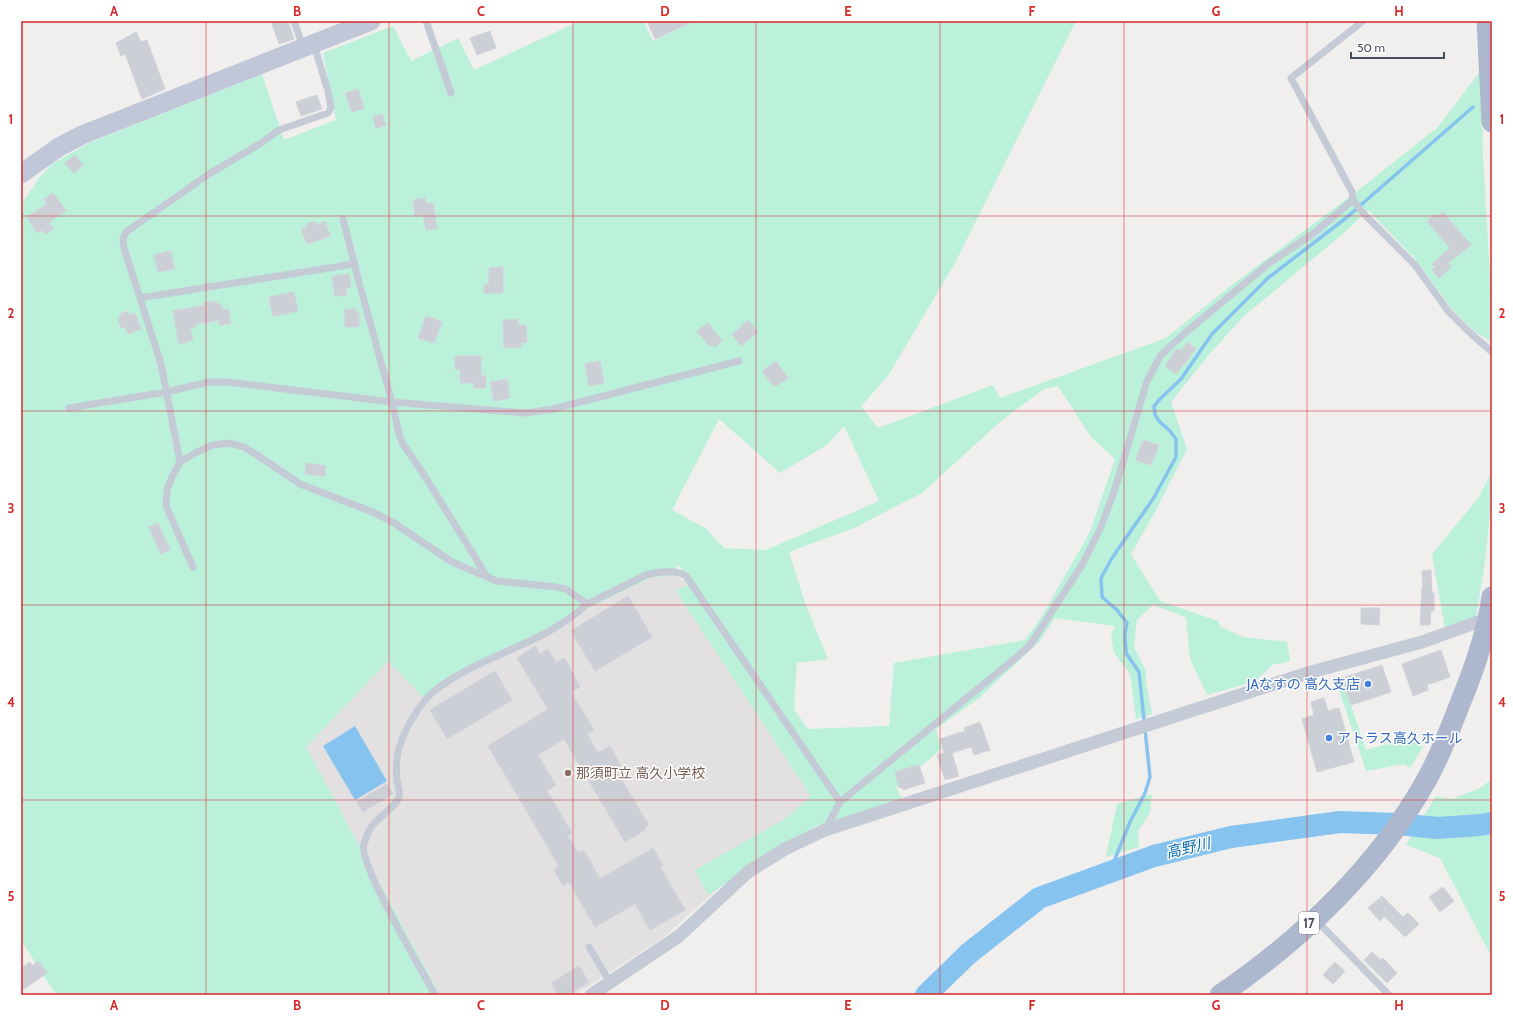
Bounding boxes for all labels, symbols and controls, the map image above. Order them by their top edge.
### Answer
text: A [110,3,119,19]
text: B [293,3,301,19]
text: C [477,3,485,19]
text: D [660,3,670,19]
text: E [844,3,852,19]
text: F [1029,3,1036,19]
text: G [1212,3,1221,19]
text: H [1394,3,1404,19]
scale bar [1351,34,1444,60]
text: 50 m [1357,40,1385,55]
text: 1 [9,111,13,127]
text: 1 [1500,111,1504,127]
text: 2 [8,305,15,321]
text: 2 [1499,305,1506,321]
text: 3 [7,500,15,516]
text: 3 [1498,500,1506,516]
place label: JAなすの 高久支店 [1246,675,1360,693]
marker: JAなすの 高久支店 [1363,679,1373,689]
text: 4 [7,694,15,710]
text: 4 [1498,694,1506,710]
place label: アトラス高久ホール [1337,729,1463,747]
marker: アトラス高久ホール [1324,733,1334,743]
place label: 那須町立 高久小学校 [576,764,705,782]
marker: 那須町立 高久小学校 [563,768,573,778]
water label: 高野川 [1164,834,1214,862]
text: 5 [8,888,15,904]
text: 5 [1499,888,1506,904]
road number: 17 [1299,912,1319,934]
text: A [110,997,119,1013]
text: B [293,997,301,1013]
text: C [477,997,485,1013]
text: D [660,997,670,1013]
text: E [844,997,852,1013]
text: F [1029,997,1036,1013]
text: G [1212,997,1221,1013]
text: H [1394,997,1404,1013]

